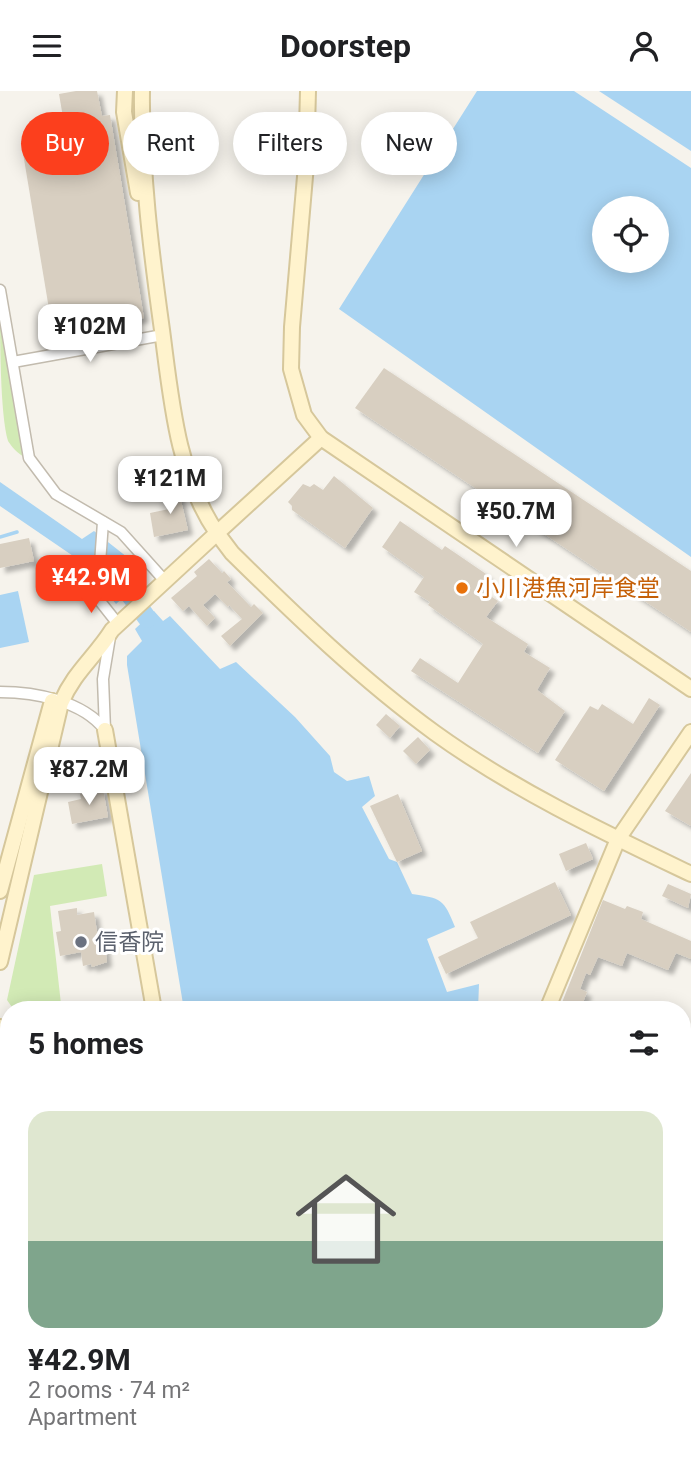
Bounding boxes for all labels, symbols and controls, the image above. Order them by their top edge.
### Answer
icon: menu [28,27,66,65]
text: Doorstep [280,27,411,65]
icon: person [625,27,663,65]
chip: Buy [21,112,109,175]
chip: Rent [123,112,219,175]
chip: Filters [233,112,347,175]
chip: New [361,112,457,175]
map controls [592,196,669,273]
button: locate [592,196,669,273]
pin: ¥102M [41,305,139,364]
text: ¥102M [54,313,126,340]
pin: ¥121M [121,457,219,516]
text: ¥121M [134,465,206,492]
pin: ¥50.7M [459,489,573,549]
text: ¥50.7M [477,498,555,525]
pin: ¥42.9M [34,555,148,615]
text: ¥42.9M [52,564,130,591]
place label: 小川港魚河岸食堂 [476,575,660,602]
marker: 小川港魚河岸食堂 [454,580,470,596]
pin: ¥87.2M [32,747,146,807]
text: ¥87.2M [50,756,128,783]
place label: 信香院 [95,929,164,956]
marker: 信香院 [73,934,89,950]
icon: filters [625,1024,663,1062]
text: 5 homes [28,1026,144,1061]
icon: home [283,1156,409,1282]
text: ¥42.9M [28,1342,131,1377]
text: 2 rooms · 74 m² [28,1377,190,1404]
text: Apartment [28,1404,137,1431]

